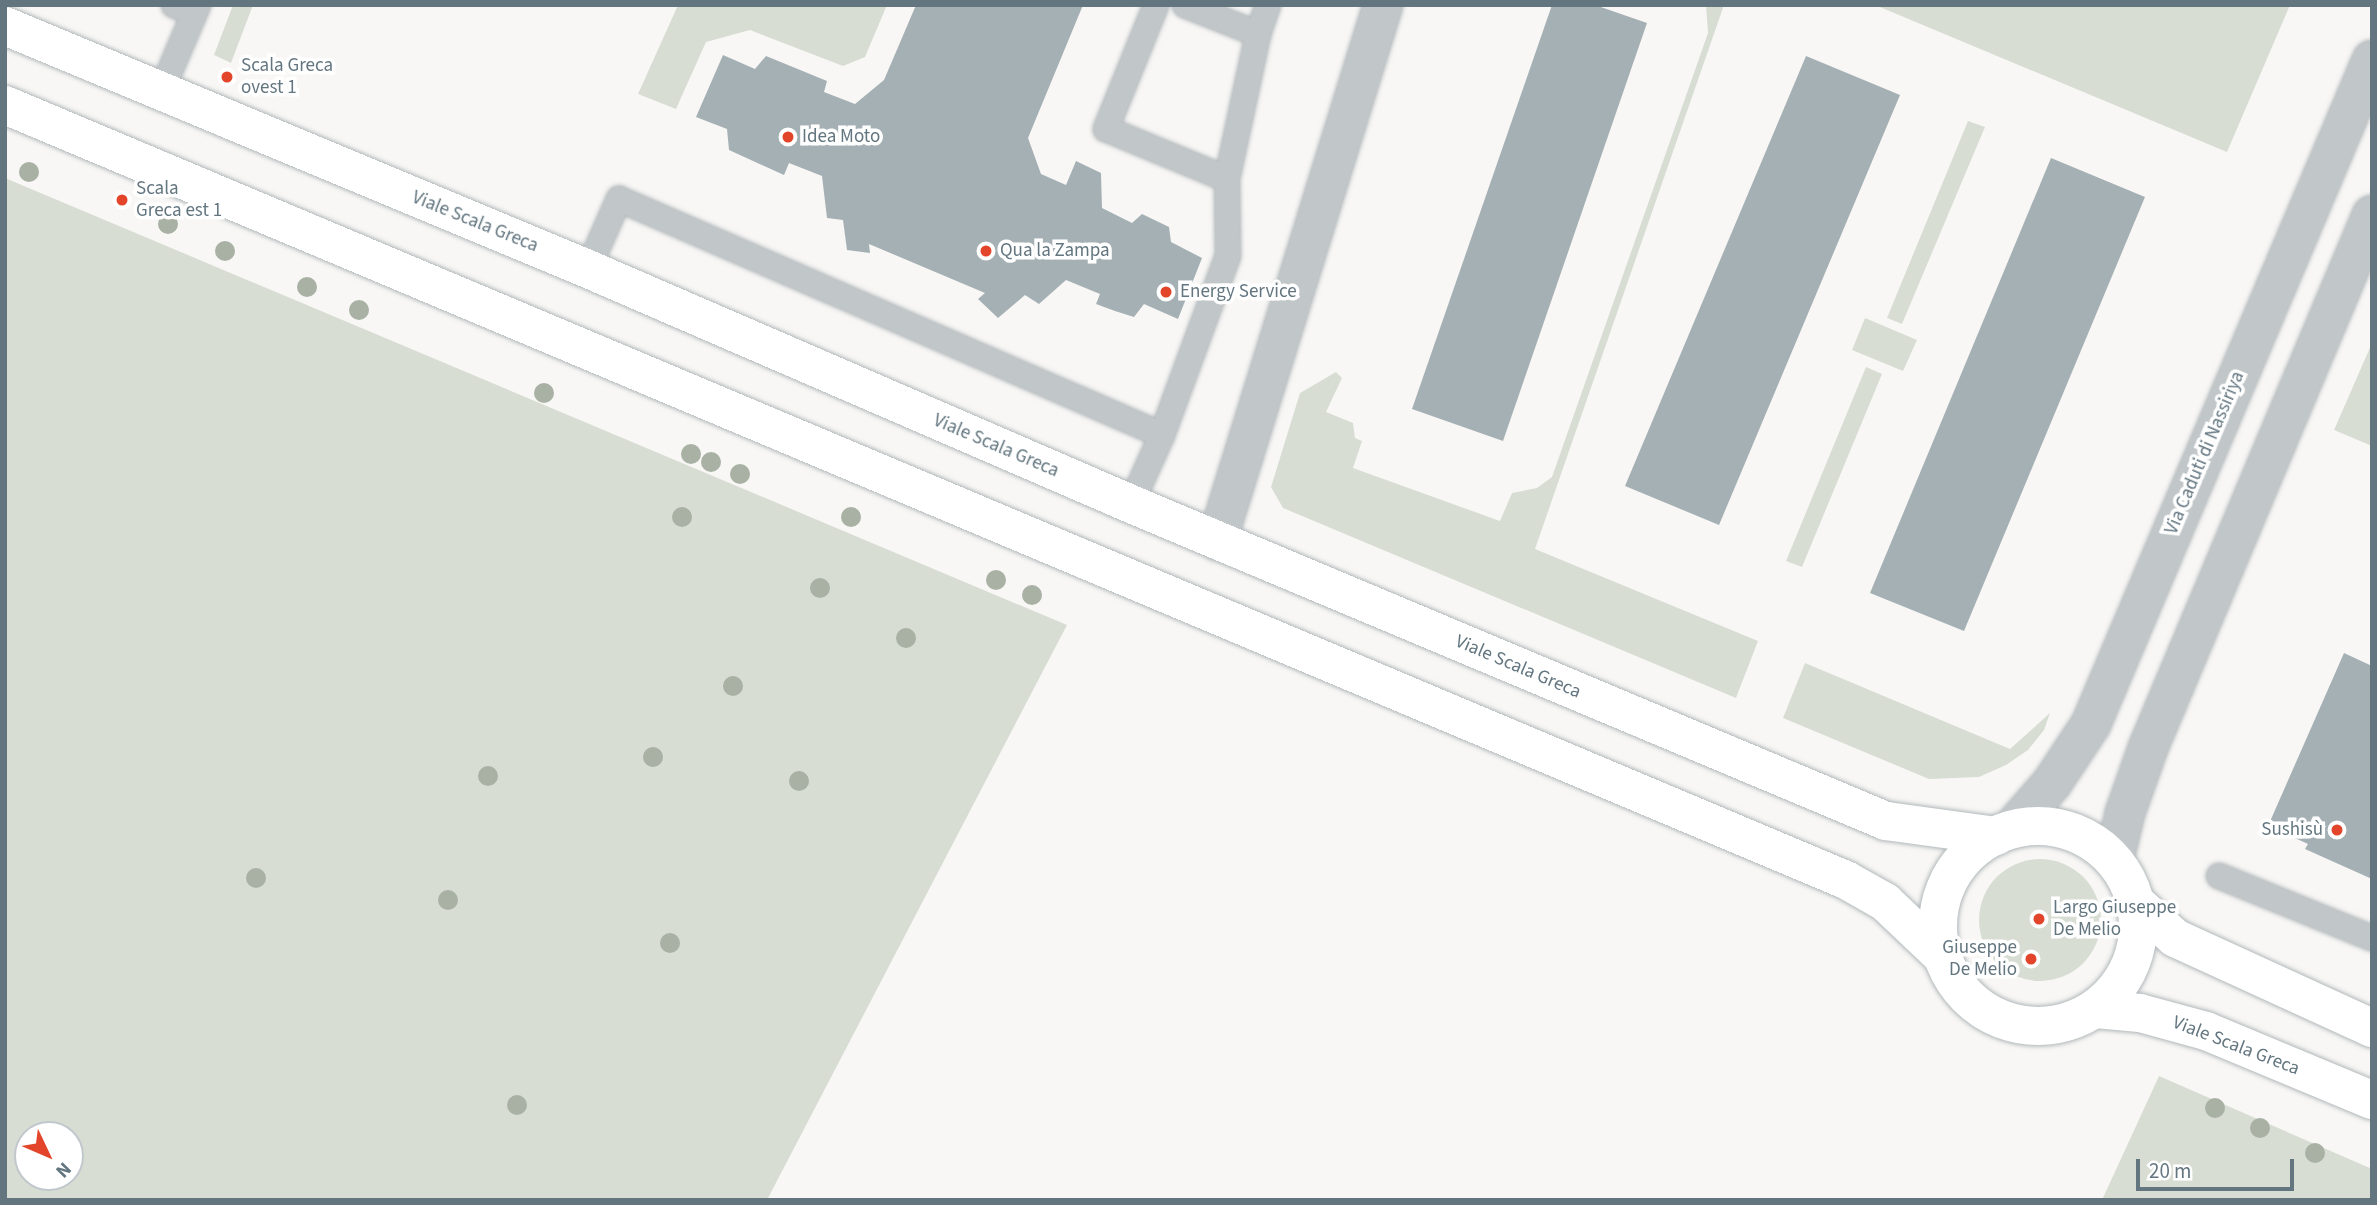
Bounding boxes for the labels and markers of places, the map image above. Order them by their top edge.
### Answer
place label: Scala Greca ovest 1 [241,55,333,99]
marker: Scala Greca ovest 1 [219,69,235,85]
place label: Idea Moto [802,126,880,148]
marker: Idea Moto [780,129,796,145]
place label: Scala Greca est 1 [136,178,222,222]
marker: Scala Greca est 1 [114,192,130,208]
place label: Qua la Zampa [1000,240,1110,262]
marker: Qua la Zampa [978,243,994,259]
place label: Energy Service [1180,281,1297,303]
marker: Energy Service [1158,284,1174,300]
place label: Sushisù [2261,819,2323,841]
marker: Sushisù [2329,822,2345,838]
place label: Largo Giuseppe De Melio [2053,897,2176,941]
marker: Largo Giuseppe De Melio [2031,911,2047,927]
place label: Giuseppe De Melio [1942,937,2017,981]
marker: Giuseppe De Melio [2023,951,2039,967]

